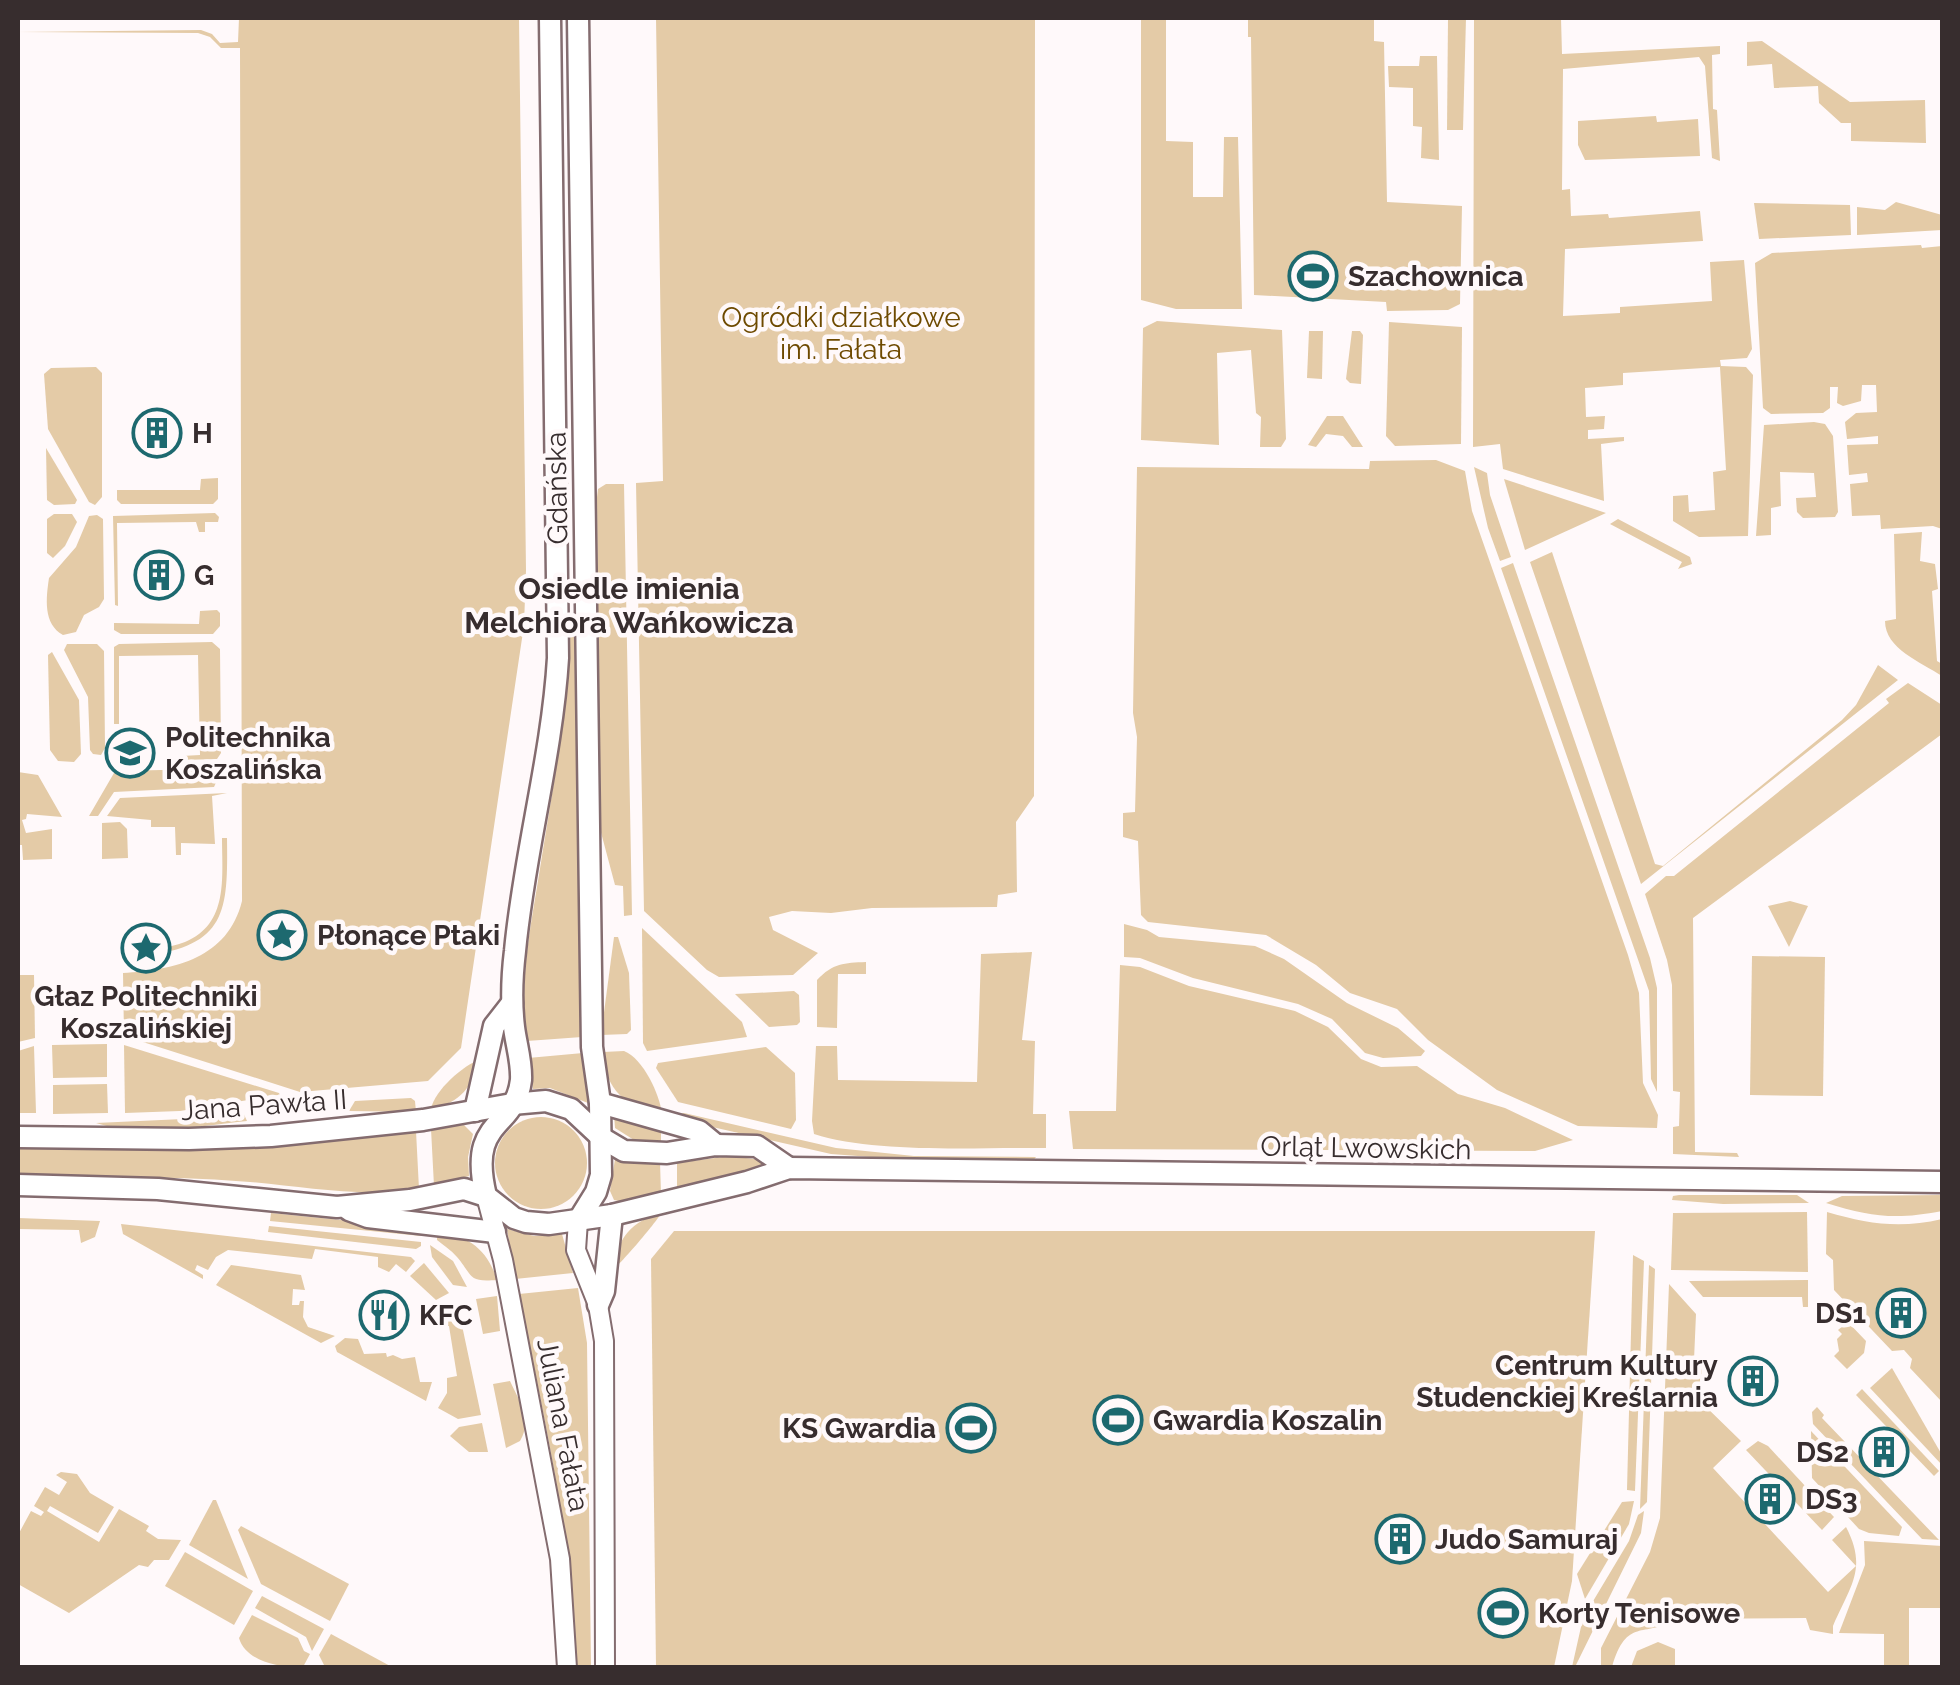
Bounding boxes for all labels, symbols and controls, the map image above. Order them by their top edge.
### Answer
sports icon: Szachownica [1287,250,1339,302]
place label: Szachownica [1348,260,1524,293]
park label: Ogródki działkowe im. Fałata [721,301,961,366]
building icon: H [131,407,183,459]
place label: H [192,417,213,450]
street label: Gdańska [540,431,574,545]
building icon: G [133,549,185,601]
place label: G [194,559,214,592]
district label: Osiedle imienia Melchiora Wańkowicza [464,571,794,640]
place label: Politechnika Koszalińska [165,721,331,786]
school or university icon: Politechnika Koszalińska [104,727,156,779]
place icon: Płonące Ptaki [256,909,308,961]
place label: Płonące Ptaki [317,919,500,952]
place icon: Głaz Politechniki Koszalińskiej [120,922,172,974]
place label: Głaz Politechniki Koszalińskiej [34,980,258,1045]
street label: Jana Pawła II [180,1083,348,1127]
street label: Orląt Lwowskich [1260,1130,1472,1166]
building icon: DS1 [1875,1287,1927,1339]
restaurant icon: KFC [358,1289,410,1341]
place label: DS1 [1815,1297,1866,1330]
place label: KFC [419,1299,473,1332]
street label: Juliana Fałata [530,1336,596,1514]
place label: Centrum Kultury Studenckiej Kreślarnia [1416,1349,1719,1414]
building icon: Centrum Kultury Studenckiej Kreślarnia [1727,1355,1779,1407]
sports icon: Gwardia Koszalin [1092,1394,1144,1446]
sports icon: KS Gwardia [945,1402,997,1454]
place label: Gwardia Koszalin [1153,1404,1382,1437]
place label: KS Gwardia [782,1412,936,1445]
building icon: DS2 [1858,1426,1910,1478]
place label: DS2 [1796,1436,1849,1469]
building icon: DS3 [1744,1473,1796,1525]
place label: DS3 [1805,1483,1858,1516]
building icon: Judo Samuraj [1374,1513,1426,1565]
place label: Judo Samuraj [1435,1523,1618,1556]
sports icon: Korty Tenisowe [1477,1587,1529,1639]
place label: Korty Tenisowe [1538,1597,1741,1630]

